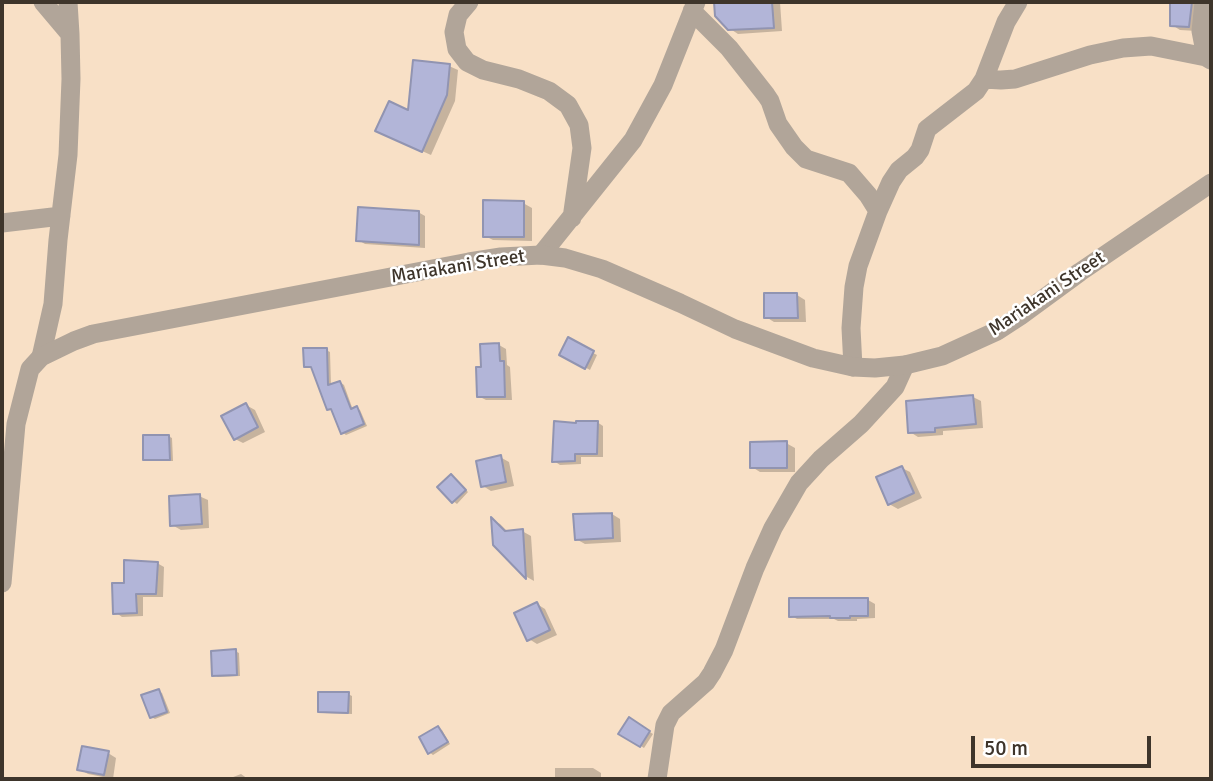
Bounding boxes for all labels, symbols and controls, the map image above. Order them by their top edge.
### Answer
street label: Mariakani Street [389,245,527,289]
street label: Mariakani Street [984,247,1110,341]
scale bar [975,722,1155,766]
text: 50 m [984,735,1028,761]

